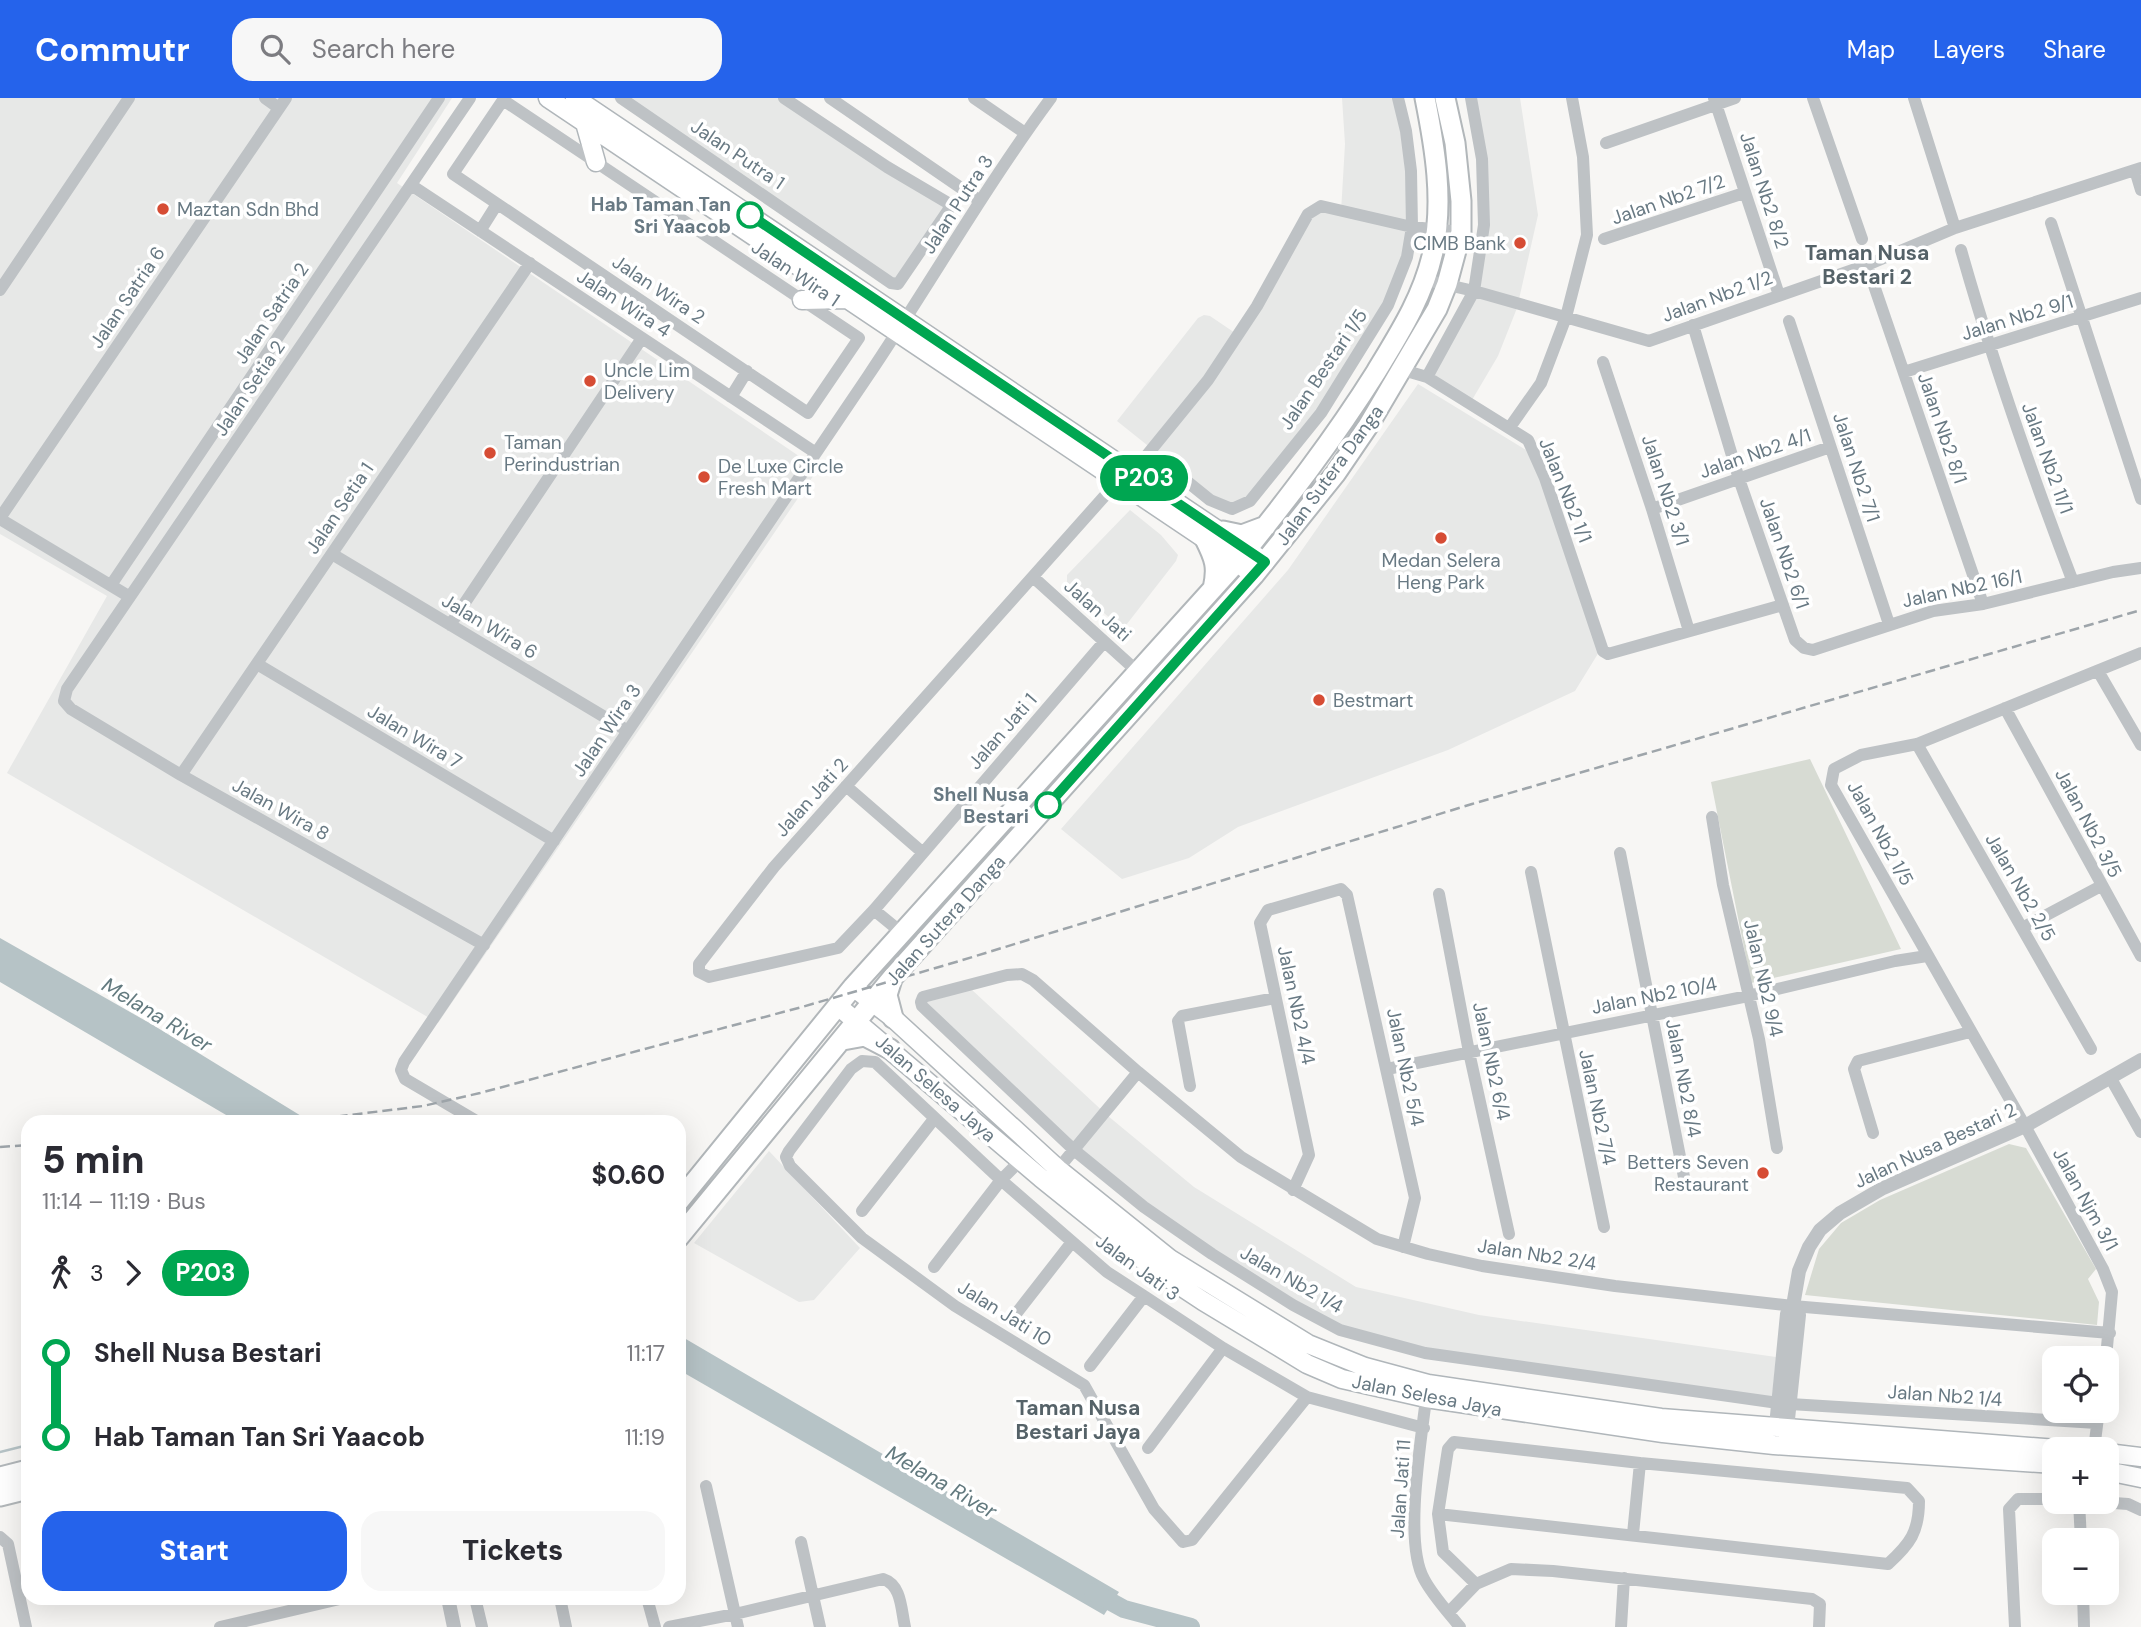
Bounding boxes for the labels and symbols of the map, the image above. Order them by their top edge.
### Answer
street label: Jalan Putra 1 [686,114,790,195]
street label: Jalan Nb2 8/2 [1734,129,1795,251]
street label: Jalan Putra 3 [916,150,999,259]
street label: Jalan Nb2 7/2 [1608,168,1728,231]
place label: Hab Taman Tan Sri Yaacob [591,192,731,239]
place label: Maztan Sdn Bhd [177,197,319,222]
marker: Maztan Sdn Bhd [155,201,171,217]
marker: Hab Taman Tan Sri Yaacob [737,202,763,228]
place label: CIMB Bank [1413,231,1506,256]
street label: Jalan Wira 1 [747,235,845,312]
marker: CIMB Bank [1512,235,1528,251]
district label: Taman Nusa Bestari 2 [1805,239,1929,291]
street label: Jalan Satria 6 [84,241,171,353]
street label: Jalan Wira 2 [607,249,710,330]
street label: Jalan Satria 2 [228,258,314,369]
street label: Jalan Wira 4 [572,264,676,343]
street label: Jalan Nb2 1/2 [1659,265,1776,328]
street label: Jalan Nb2 9/1 [1958,289,2076,346]
street label: Jalan Bestari 1/5 [1274,304,1373,435]
street label: Jalan Setia 2 [208,336,291,441]
place label: Uncle Lim Delivery [604,358,690,405]
street label: Jalan Nb2 8/1 [1912,369,1973,487]
marker: Uncle Lim Delivery [582,373,598,389]
street label: Jalan Nb2 11/1 [2016,399,2079,517]
street label: Jalan Sutera Danga [1270,400,1389,551]
street label: Jalan Nb2 7/1 [1827,409,1886,525]
street label: Jalan Nb2 4/1 [1696,423,1814,484]
place label: Taman Perindustrian [504,430,620,477]
street label: Jalan Nb2 3/1 [1636,432,1695,549]
street label: Jalan Nb2 1/1 [1533,434,1598,546]
marker: Taman Perindustrian [482,445,498,461]
place label: De Luxe Circle Fresh Mart [718,454,843,501]
line badge: P203 [1095,455,1193,501]
street label: Jalan Setia 1 [300,458,379,559]
marker: De Luxe Circle Fresh Mart [696,469,712,485]
street label: Jalan Nb2 6/1 [1754,494,1815,612]
marker: Medan Selera Heng Park [1433,530,1449,546]
place label: Medan Selera Heng Park [1381,548,1501,595]
street label: Jalan Nb2 16/1 [1900,564,2024,613]
street label: Jalan Jati [1059,574,1136,647]
street label: Jalan Wira 6 [437,588,542,665]
street label: Jalan Wira 3 [566,679,647,782]
street label: Jalan Jati 1 [962,688,1042,775]
place label: Bestmart [1333,688,1414,713]
marker: Bestmart [1311,692,1327,708]
street label: Jalan Wira 7 [363,698,467,774]
street label: Jalan Jati 2 [769,753,853,842]
street label: Jalan Nb2 3/5 [2049,764,2128,882]
street label: Jalan Wira 8 [228,772,334,846]
street label: Jalan Nb2 1/5 [1842,777,1920,890]
place label: Shell Nusa Bestari [933,782,1029,829]
marker: Shell Nusa Bestari [1035,792,1061,818]
street label: Jalan Nb2 2/5 [1980,829,2062,946]
street label: Jalan Sutera Danga [880,850,1011,991]
street label: Jalan Nb2 9/4 [1738,917,1789,1039]
street label: Jalan Nb2 4/4 [1272,944,1321,1067]
water label: Melana River [97,971,218,1060]
street label: Jalan Nb2 10/4 [1589,971,1719,1020]
street label: Jalan Nb2 6/4 [1467,1000,1516,1123]
street label: Jalan Nb2 5/4 [1381,1006,1430,1128]
street label: Jalan Nb2 8/4 [1660,1017,1707,1139]
street label: Jalan Selesa Jaya [870,1029,1001,1148]
street label: Jalan Nb2 7/4 [1573,1047,1622,1167]
street label: Jalan Nusa Bestari 2 [1850,1097,2020,1194]
street label: Jalan Njm 3/1 [2047,1143,2124,1255]
place label: Betters Seven Restaurant [1627,1150,1749,1197]
marker: Betters Seven Restaurant [1755,1165,1771,1181]
street label: Jalan Jati 3 [1091,1228,1185,1306]
street label: Jalan Nb2 2/4 [1476,1233,1598,1276]
street label: Jalan Nb2 1/4 [1236,1240,1348,1319]
street label: Jalan Jati 10 [953,1275,1056,1352]
street label: Jalan Selesa Jaya [1350,1369,1504,1422]
street label: Jalan Nb2 1/4 [1887,1379,2003,1412]
district label: Taman Nusa Bestari Jaya [1016,1394,1141,1446]
water label: Melana River [880,1439,1003,1526]
street label: Jalan Jati 11 [1385,1439,1416,1539]

